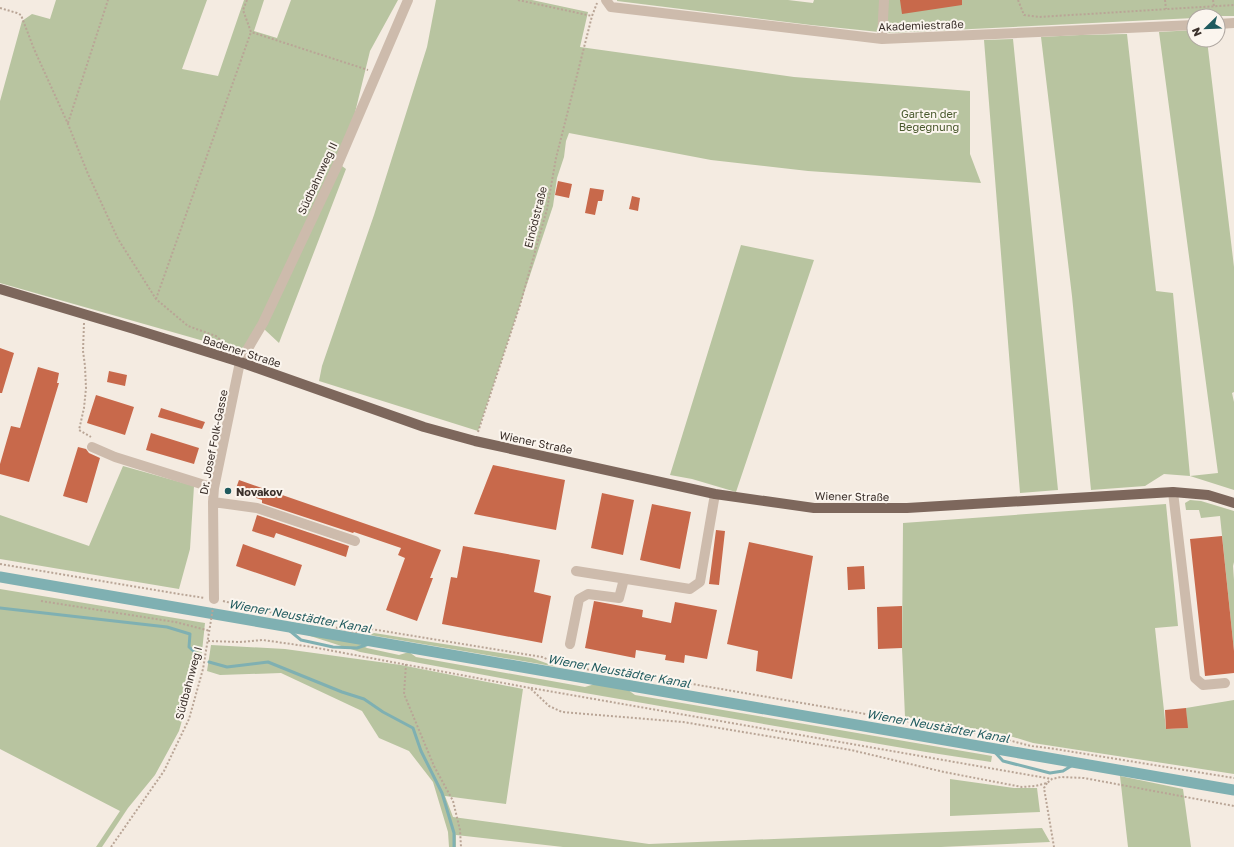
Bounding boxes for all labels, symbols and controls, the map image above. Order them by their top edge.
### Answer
north arrow [1186,8,1226,48]
street label: Akademiestraße [878,17,964,33]
text: N [1189,26,1204,38]
park label: Garten der Begegnung [899,107,959,133]
street label: Südbahnweg II [295,140,339,216]
street label: Einödstraße [521,185,549,249]
street label: Badener Straße [201,332,283,370]
street label: Dr. Josef Folk-Gasse [196,388,230,496]
street label: Wiener Straße [498,428,574,456]
place label: Novakov [236,485,283,498]
marker: Novakov [223,486,233,496]
street label: Wiener Straße [815,489,889,503]
water label: Wiener Neustädter Kanal [227,596,374,636]
street label: Südbahnweg I [172,645,204,721]
water label: Wiener Neustädter Kanal [546,651,693,691]
water label: Wiener Neustädter Kanal [865,706,1012,746]

